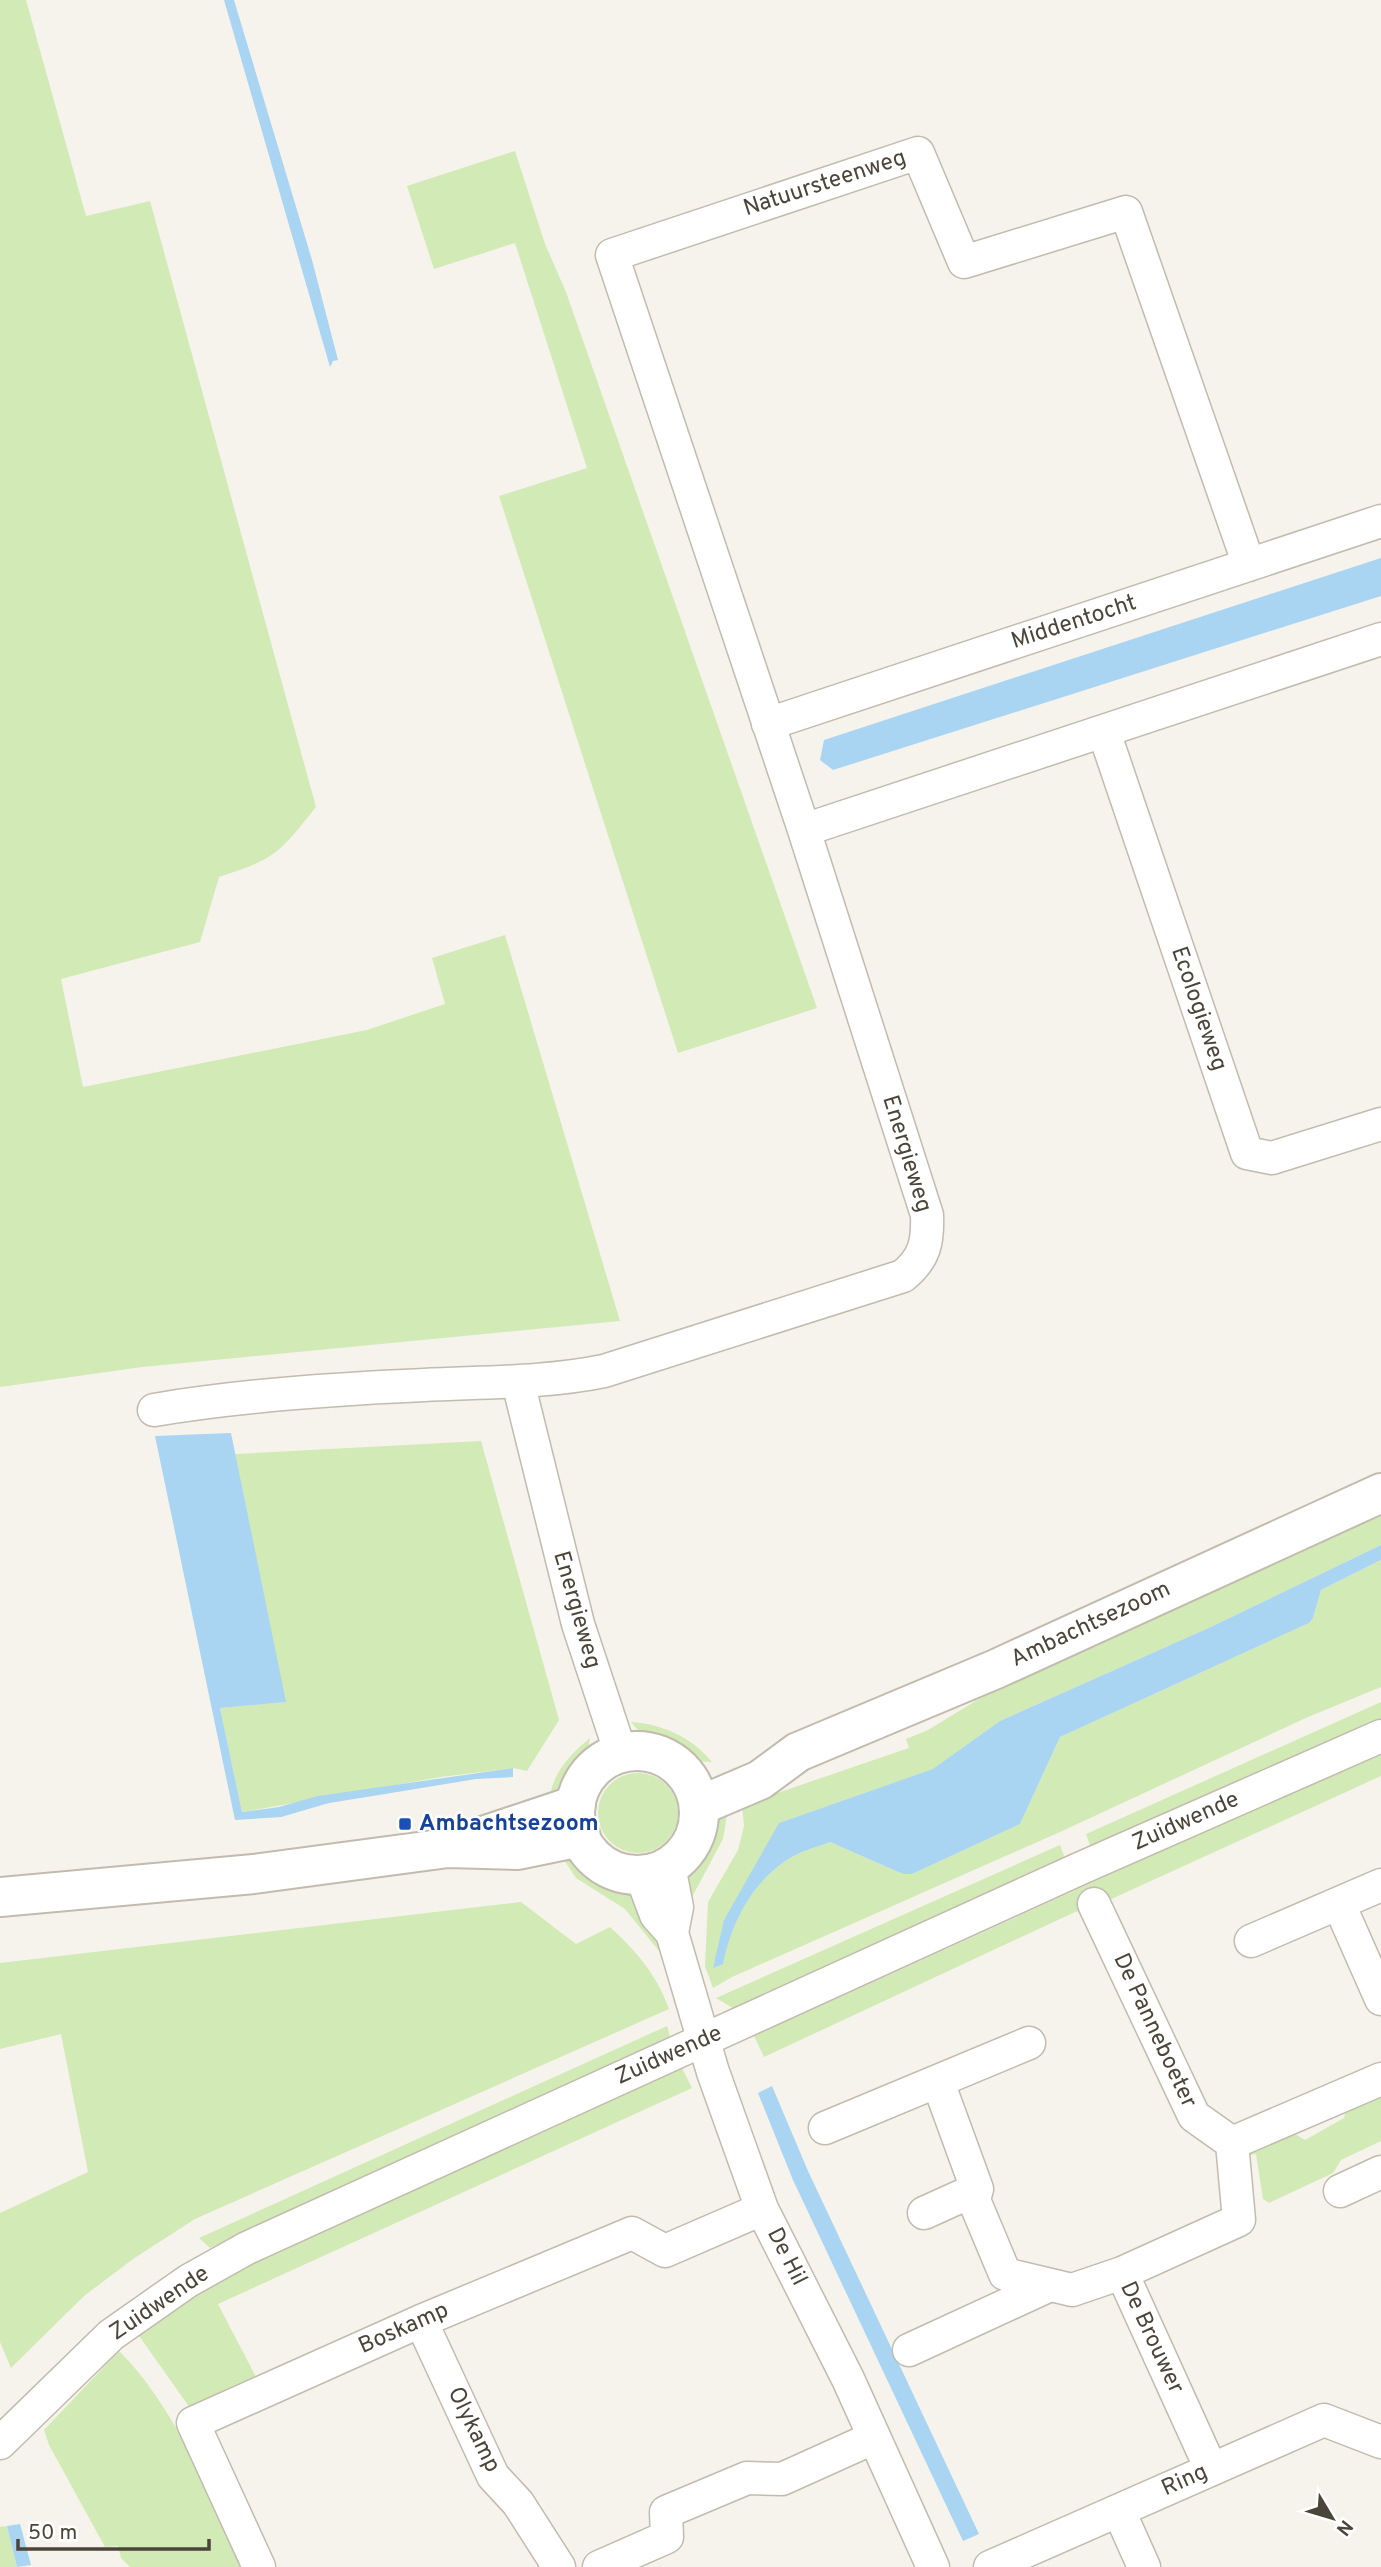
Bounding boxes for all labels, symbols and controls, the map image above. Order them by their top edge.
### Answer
street label: Natuursteenweg [740,144,910,224]
street label: Middentocht [1008,589,1140,657]
street label: Ecologieweg [1163,943,1233,1075]
street label: Energieweg [874,1092,938,1216]
street label: Energieweg [545,1548,607,1672]
street label: Ambachtsezoom [1007,1575,1175,1675]
street label: Zuidwende [1128,1786,1244,1858]
place label: Ambachtsezoom [419,1810,599,1839]
marker: Ambachtsezoom [397,1816,413,1832]
street label: De Panneboeter [1106,1949,1203,2113]
street label: Zuidwende [611,2020,727,2092]
street label: De Hil [759,2223,813,2291]
street label: Zuidwende [105,2260,215,2348]
street label: De Brouwer [1112,2277,1190,2399]
street label: Boskamp [354,2296,454,2362]
street label: Olykamp [440,2382,506,2478]
street label: Ring [1157,2458,1213,2504]
north arrow [1297,2483,1367,2553]
scale bar [18,2508,208,2552]
text: N [1330,2514,1357,2540]
text: 50 m [28,2520,77,2547]

